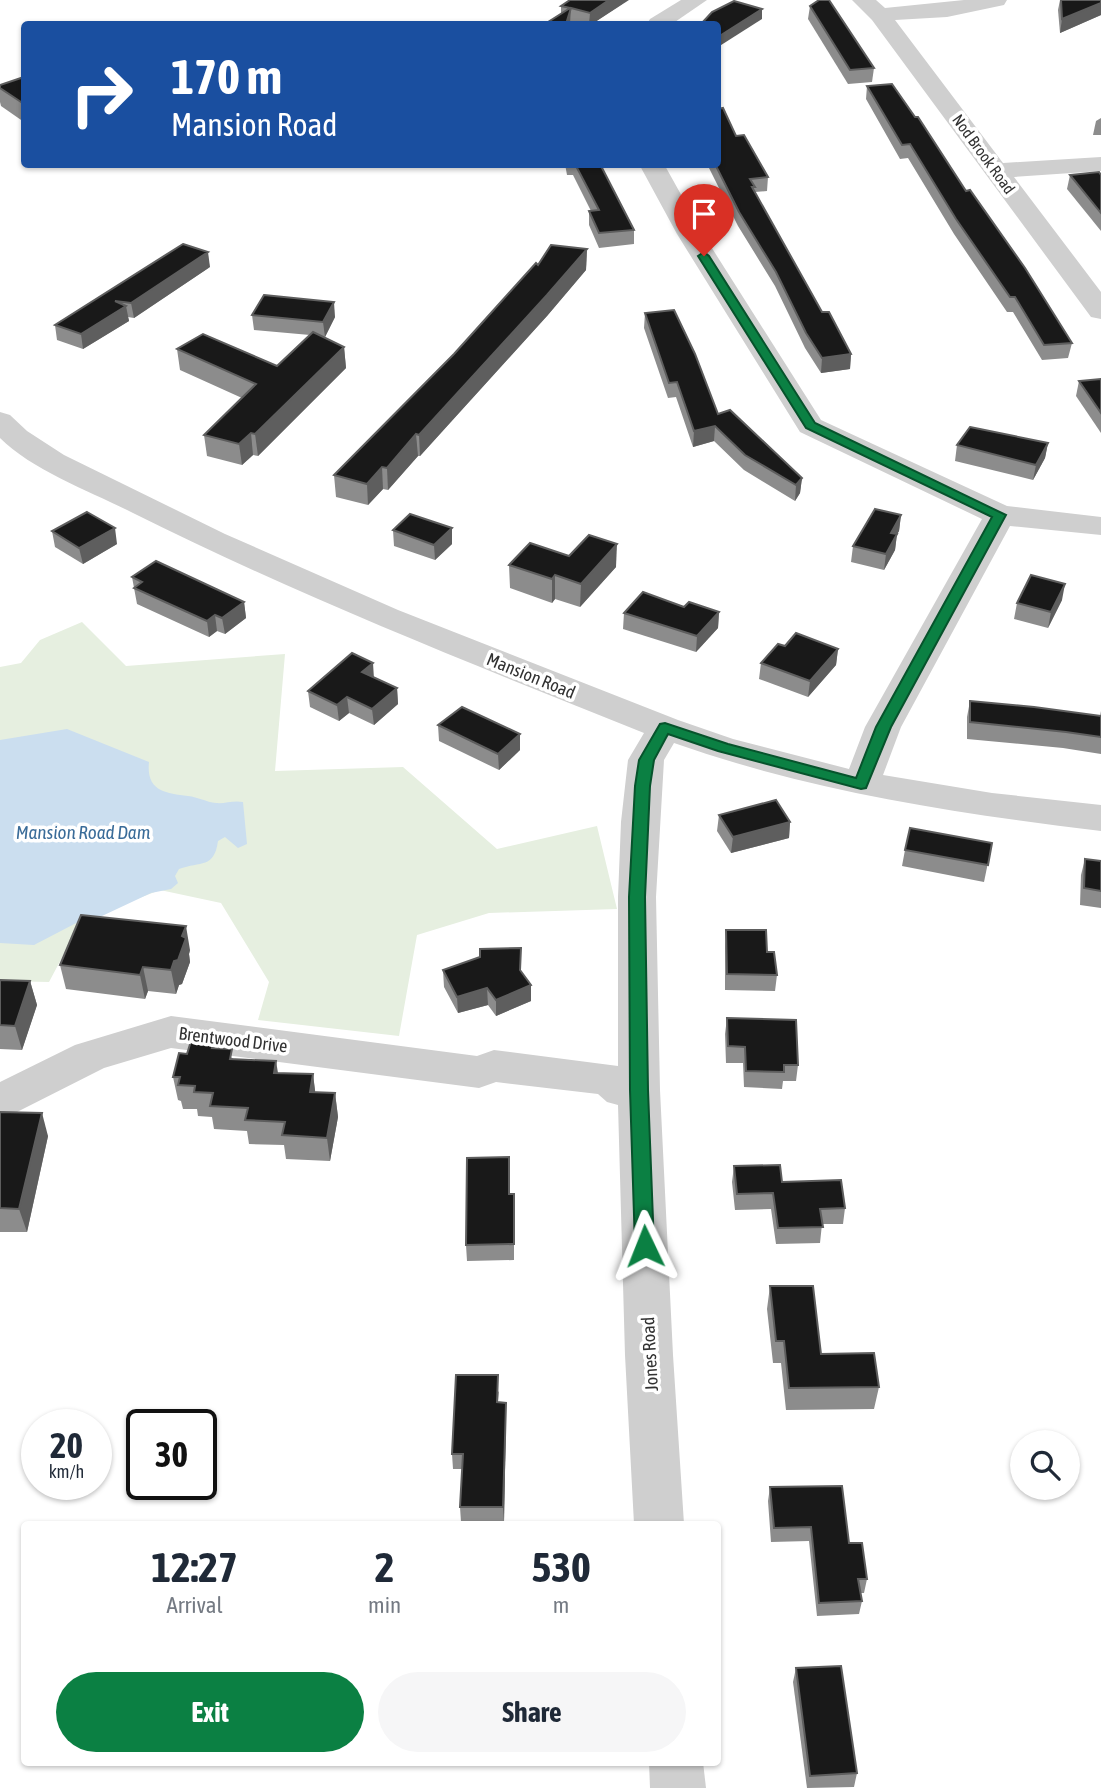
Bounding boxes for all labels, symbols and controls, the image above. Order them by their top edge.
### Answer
text: 170 m [171,48,282,104]
icon: right [56,49,147,140]
text: Mansion Road [171,106,338,143]
street label: Nod Brook Road [949,111,1019,197]
pin [674,184,734,256]
icon: arrive [685,195,723,233]
street label: Mansion Road [484,648,579,703]
water label: Mansion Road Dam [16,821,151,843]
street label: Brentwood Drive [178,1022,289,1057]
position arrow [608,1209,682,1283]
street label: Jones Road [637,1316,662,1392]
speed limit sign: 30 [126,1409,217,1500]
text: 20 [50,1425,83,1465]
map controls [1010,1430,1080,1500]
button: search [1010,1430,1080,1500]
text: km/h [49,1461,84,1482]
text: 12:27 [151,1543,238,1591]
text: 2 [375,1543,394,1591]
text: 530 [531,1543,591,1591]
text: Arrival [166,1592,223,1618]
text: min [368,1592,401,1618]
text: m [553,1592,569,1618]
button: Exit [56,1672,364,1752]
button: Share [378,1672,686,1752]

